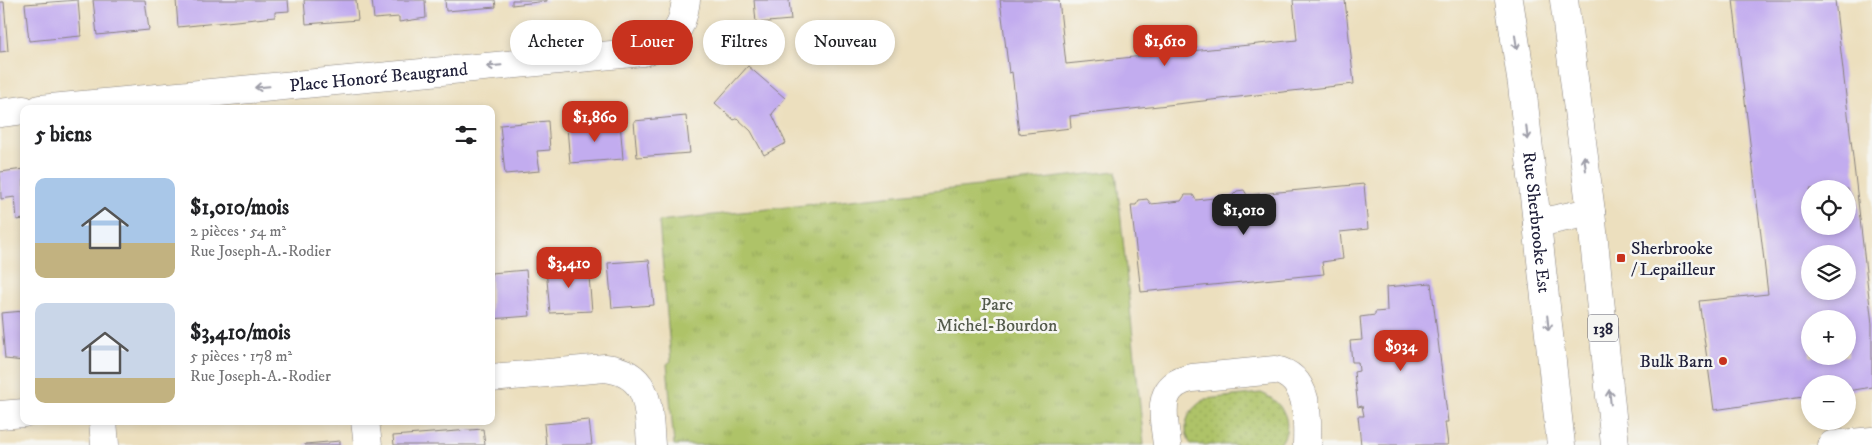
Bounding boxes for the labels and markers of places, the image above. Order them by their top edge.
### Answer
pin: $1,610 [1124,24,1206,67]
pin: $1,860 [554,100,636,143]
pin: $1,010 [1203,194,1285,236]
place label: Sherbrooke / Lepailleur [1631,238,1715,281]
pin: $3,410 [528,246,610,289]
marker: Sherbrooke / Lepailleur [1615,252,1627,264]
pin: $934 [1371,330,1431,372]
place label: Bulk Barn [1640,351,1714,373]
marker: Bulk Barn [1717,355,1729,367]

